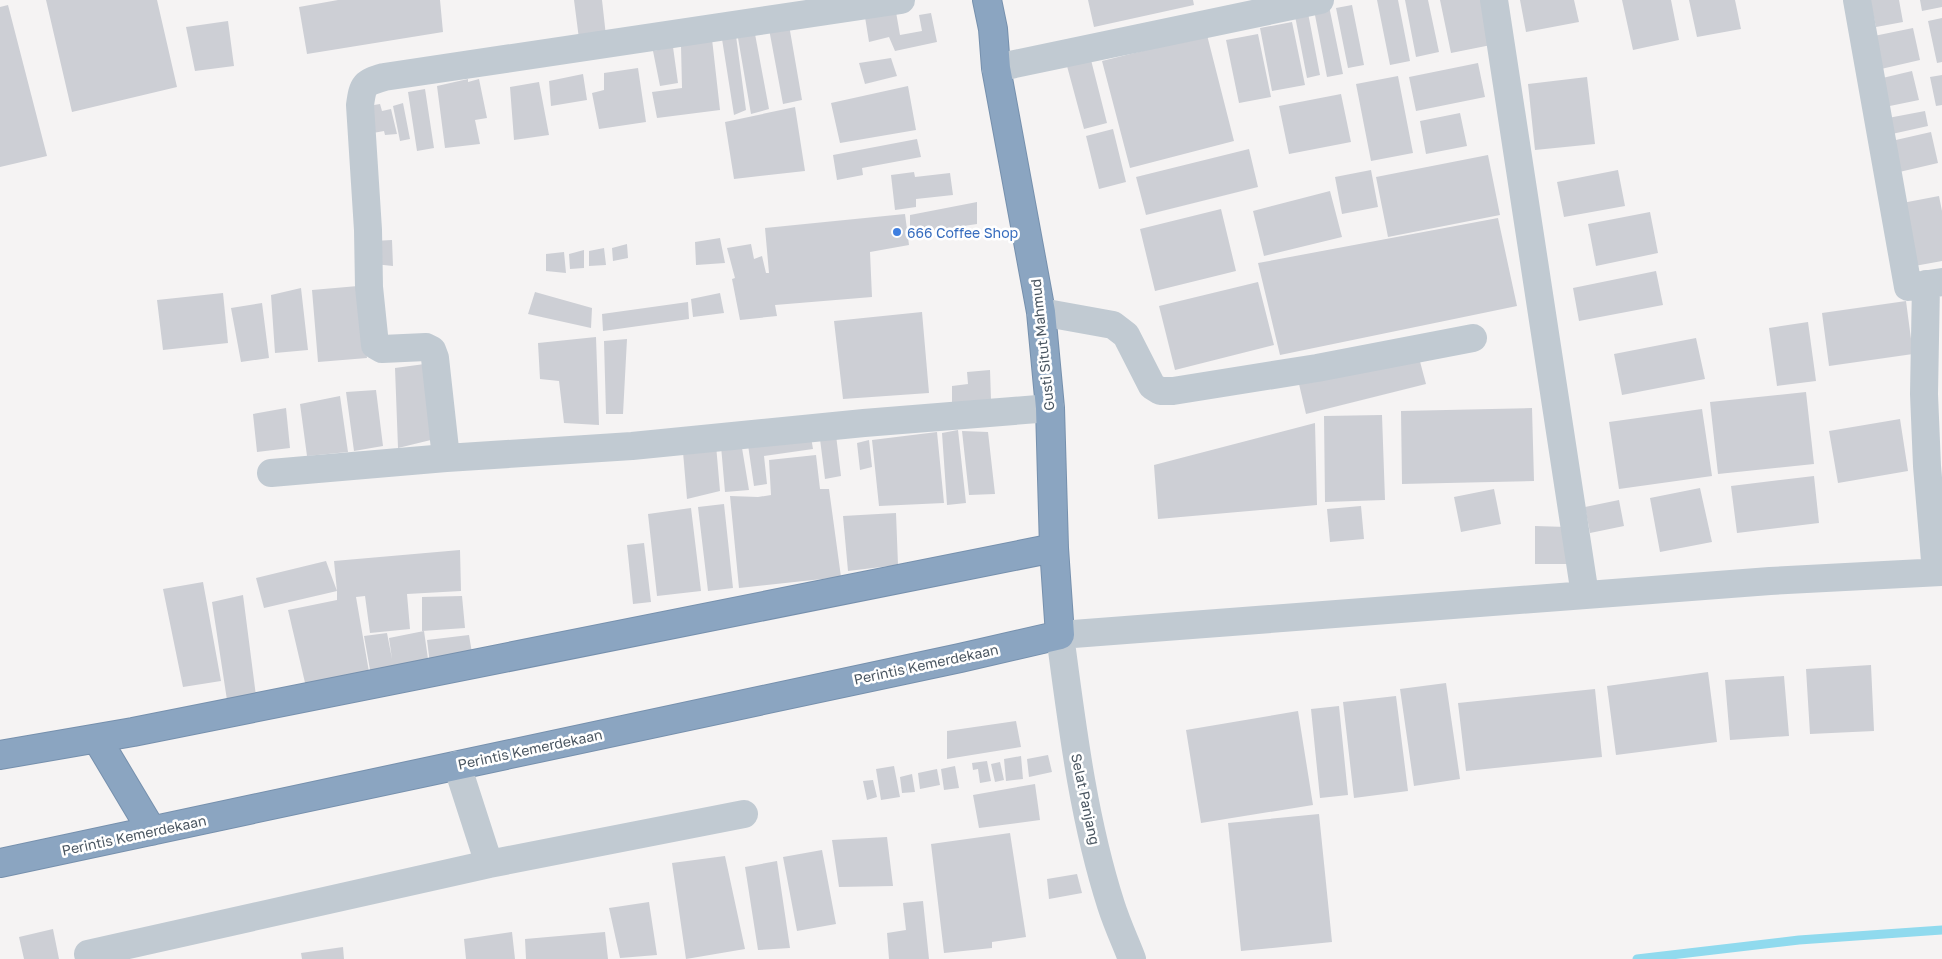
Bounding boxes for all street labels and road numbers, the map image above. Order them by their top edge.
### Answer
street label: Gusti Situt Mahmud [1027,278,1057,412]
street label: Perintis Kemerdekaan [852,640,1000,688]
street label: Perintis Kemerdekaan [456,725,604,773]
street label: Selat Panjang [1068,752,1104,846]
street label: Perintis Kemerdekaan [60,811,208,859]

